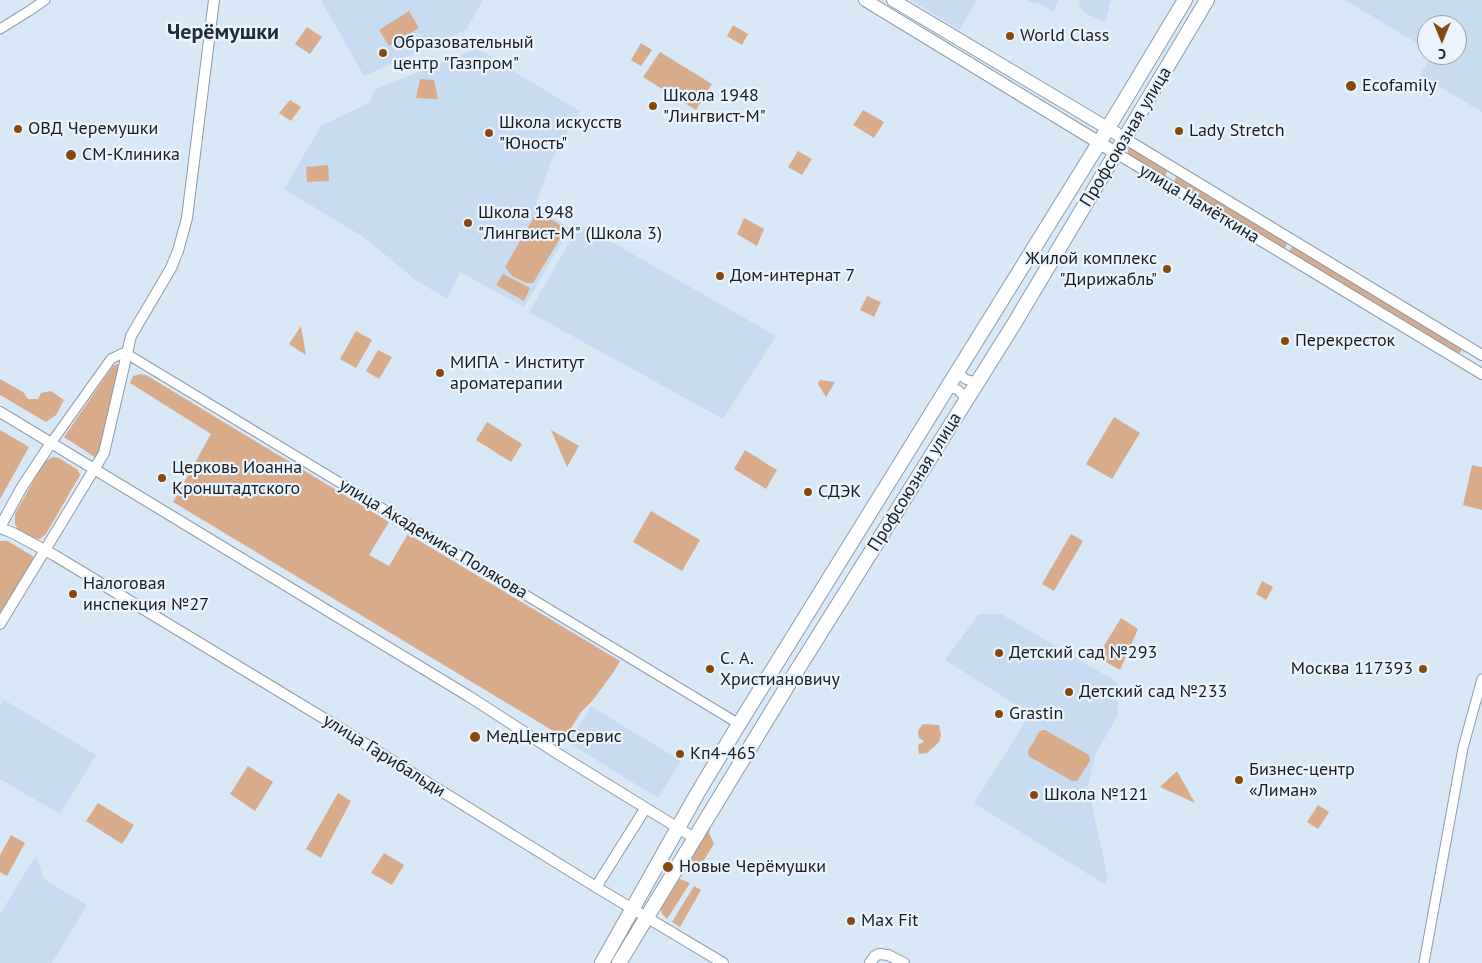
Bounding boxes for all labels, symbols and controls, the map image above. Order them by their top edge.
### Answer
north arrow [1417,15,1467,65]
district label: Черёмушки [167,20,279,46]
place label: World Class [1020,25,1109,47]
marker: World Class [1004,30,1016,42]
place label: Образовательный центр "Газпром" [393,32,534,74]
text: С [1438,45,1446,63]
marker: Образовательный центр "Газпром" [377,47,389,59]
street label: Профсоюзная улица [1076,63,1176,211]
place label: Ecofamily [1362,75,1437,97]
marker: Ecofamily [1344,79,1358,93]
place label: Школа 1948 "Лингвист-М" [663,85,766,128]
marker: Школа 1948 "Лингвист-М" [647,100,659,112]
place label: Школа искусств "Юность" [499,112,622,154]
place label: ОВД Черемушки [28,118,158,140]
place label: Lady Stretch [1189,120,1285,142]
marker: ОВД Черемушки [12,123,24,135]
marker: Lady Stretch [1173,125,1185,137]
marker: Школа искусств "Юность" [483,127,495,139]
place label: СМ-Клиника [82,144,180,166]
marker: СМ-Клиника [64,148,78,162]
street label: улица Намёткина [1135,160,1263,248]
place label: Школа 1948 "Лингвист-М" (Школа 3) [478,202,662,244]
marker: Школа 1948 "Лингвист-М" (Школа 3) [462,217,474,229]
place label: Жилой комплекс "Дирижабль" [1025,248,1157,290]
marker: Жилой комплекс "Дирижабль" [1161,263,1173,275]
place label: Дом-интернат 7 [730,265,855,287]
marker: Дом-интернат 7 [714,270,726,282]
place label: Перекресток [1295,330,1395,352]
marker: Перекресток [1279,335,1291,347]
place label: МИПА - Институт ароматерапии [450,352,584,394]
marker: МИПА - Институт ароматерапии [434,367,446,379]
street label: Профсоюзная улица [864,409,966,555]
place label: Церковь Иоанна Кронштадтского [172,457,302,499]
marker: Церковь Иоанна Кронштадтского [156,472,168,484]
street label: улица Академика Полякова [335,474,531,604]
place label: СДЭК [818,481,861,503]
marker: СДЭК [802,486,814,498]
place label: Налоговая инспекция №27 [83,573,209,616]
marker: Налоговая инспекция №27 [67,588,79,600]
place label: Детский сад №293 [1009,642,1157,664]
marker: Детский сад №293 [993,647,1005,659]
place label: С. А. Христиановичу [720,648,840,691]
place label: Москва 117393 [1291,658,1413,680]
marker: С. А. Христиановичу [704,663,716,675]
marker: Москва 117393 [1417,663,1429,675]
place label: Детский сад №233 [1079,681,1227,703]
marker: Детский сад №233 [1063,686,1075,698]
place label: Grastin [1009,703,1063,725]
marker: Grastin [993,708,1005,720]
street label: улица Гарибальди [319,710,449,802]
place label: МедЦентрСервис [486,726,622,748]
marker: МедЦентрСервис [468,730,482,744]
place label: Кп4-465 [690,743,756,765]
marker: Кп4-465 [674,748,686,760]
place label: Бизнес-центр «Лиман» [1249,759,1355,802]
marker: Бизнес-центр «Лиман» [1233,774,1245,786]
place label: Школа №121 [1044,784,1148,806]
marker: Школа №121 [1028,789,1040,801]
place label: Новые Черёмушки [679,856,826,878]
marker: Новые Черёмушки [661,860,675,874]
place label: Max Fit [861,910,918,932]
marker: Max Fit [845,915,857,927]

